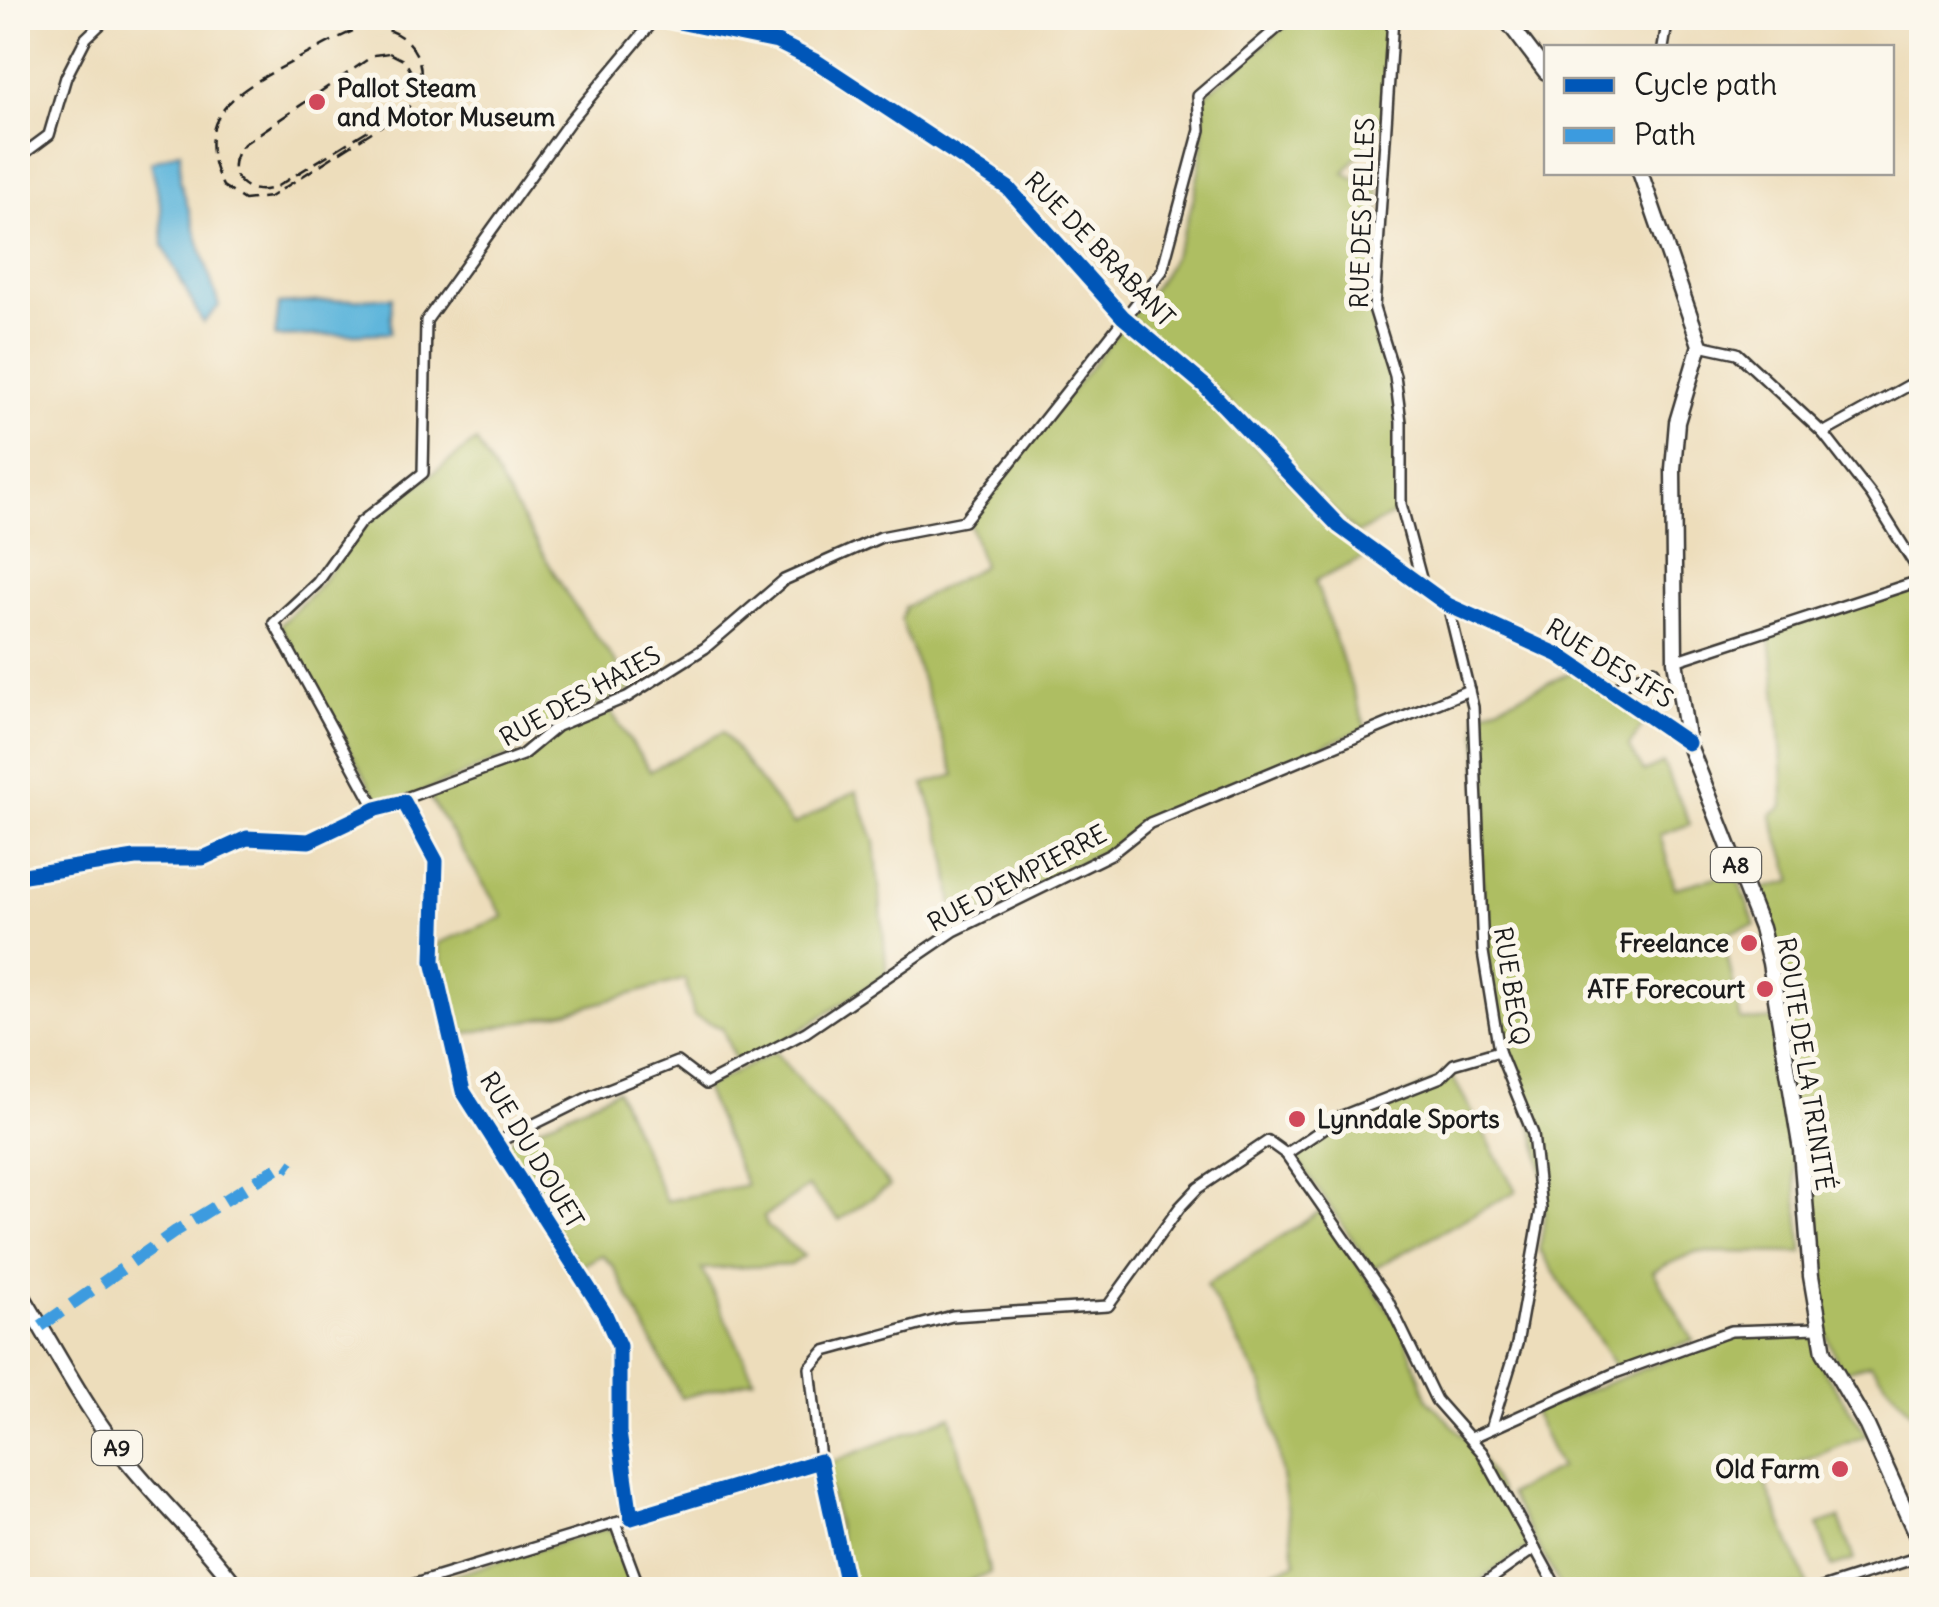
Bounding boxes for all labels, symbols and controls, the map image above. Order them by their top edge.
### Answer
legend [1544,45,1894,175]
text: Cycle path [1634,65,1777,103]
place label: Pallot Steam and Motor Museum [337,72,555,133]
marker: Pallot Steam and Motor Museum [306,91,328,113]
text: Path [1634,115,1696,153]
street label: RUE DES PELLES [1343,117,1381,309]
street label: RUE DE BRABANT [1018,165,1182,333]
street label: RUE DES IFS [1540,611,1680,715]
street label: RUE DES HAIES [494,639,666,753]
street label: RUE D'EMPIERRE [922,817,1112,939]
road number: A8 [1711,848,1761,882]
street label: RUE BECQ [1487,925,1537,1047]
place label: Freelance [1619,927,1729,959]
marker: Freelance [1738,932,1760,954]
street label: ROUTE DE LA TRINITÉ [1770,935,1842,1193]
place label: ATF Forecourt [1587,973,1746,1005]
marker: ATF Forecourt [1754,978,1776,1000]
street label: RUE DU DOUET [473,1066,591,1234]
place label: Lynndale Sports [1317,1103,1500,1135]
marker: Lynndale Sports [1286,1108,1308,1130]
road number: A9 [92,1431,142,1465]
place label: Old Farm [1715,1453,1820,1485]
marker: Old Farm [1829,1458,1851,1480]

